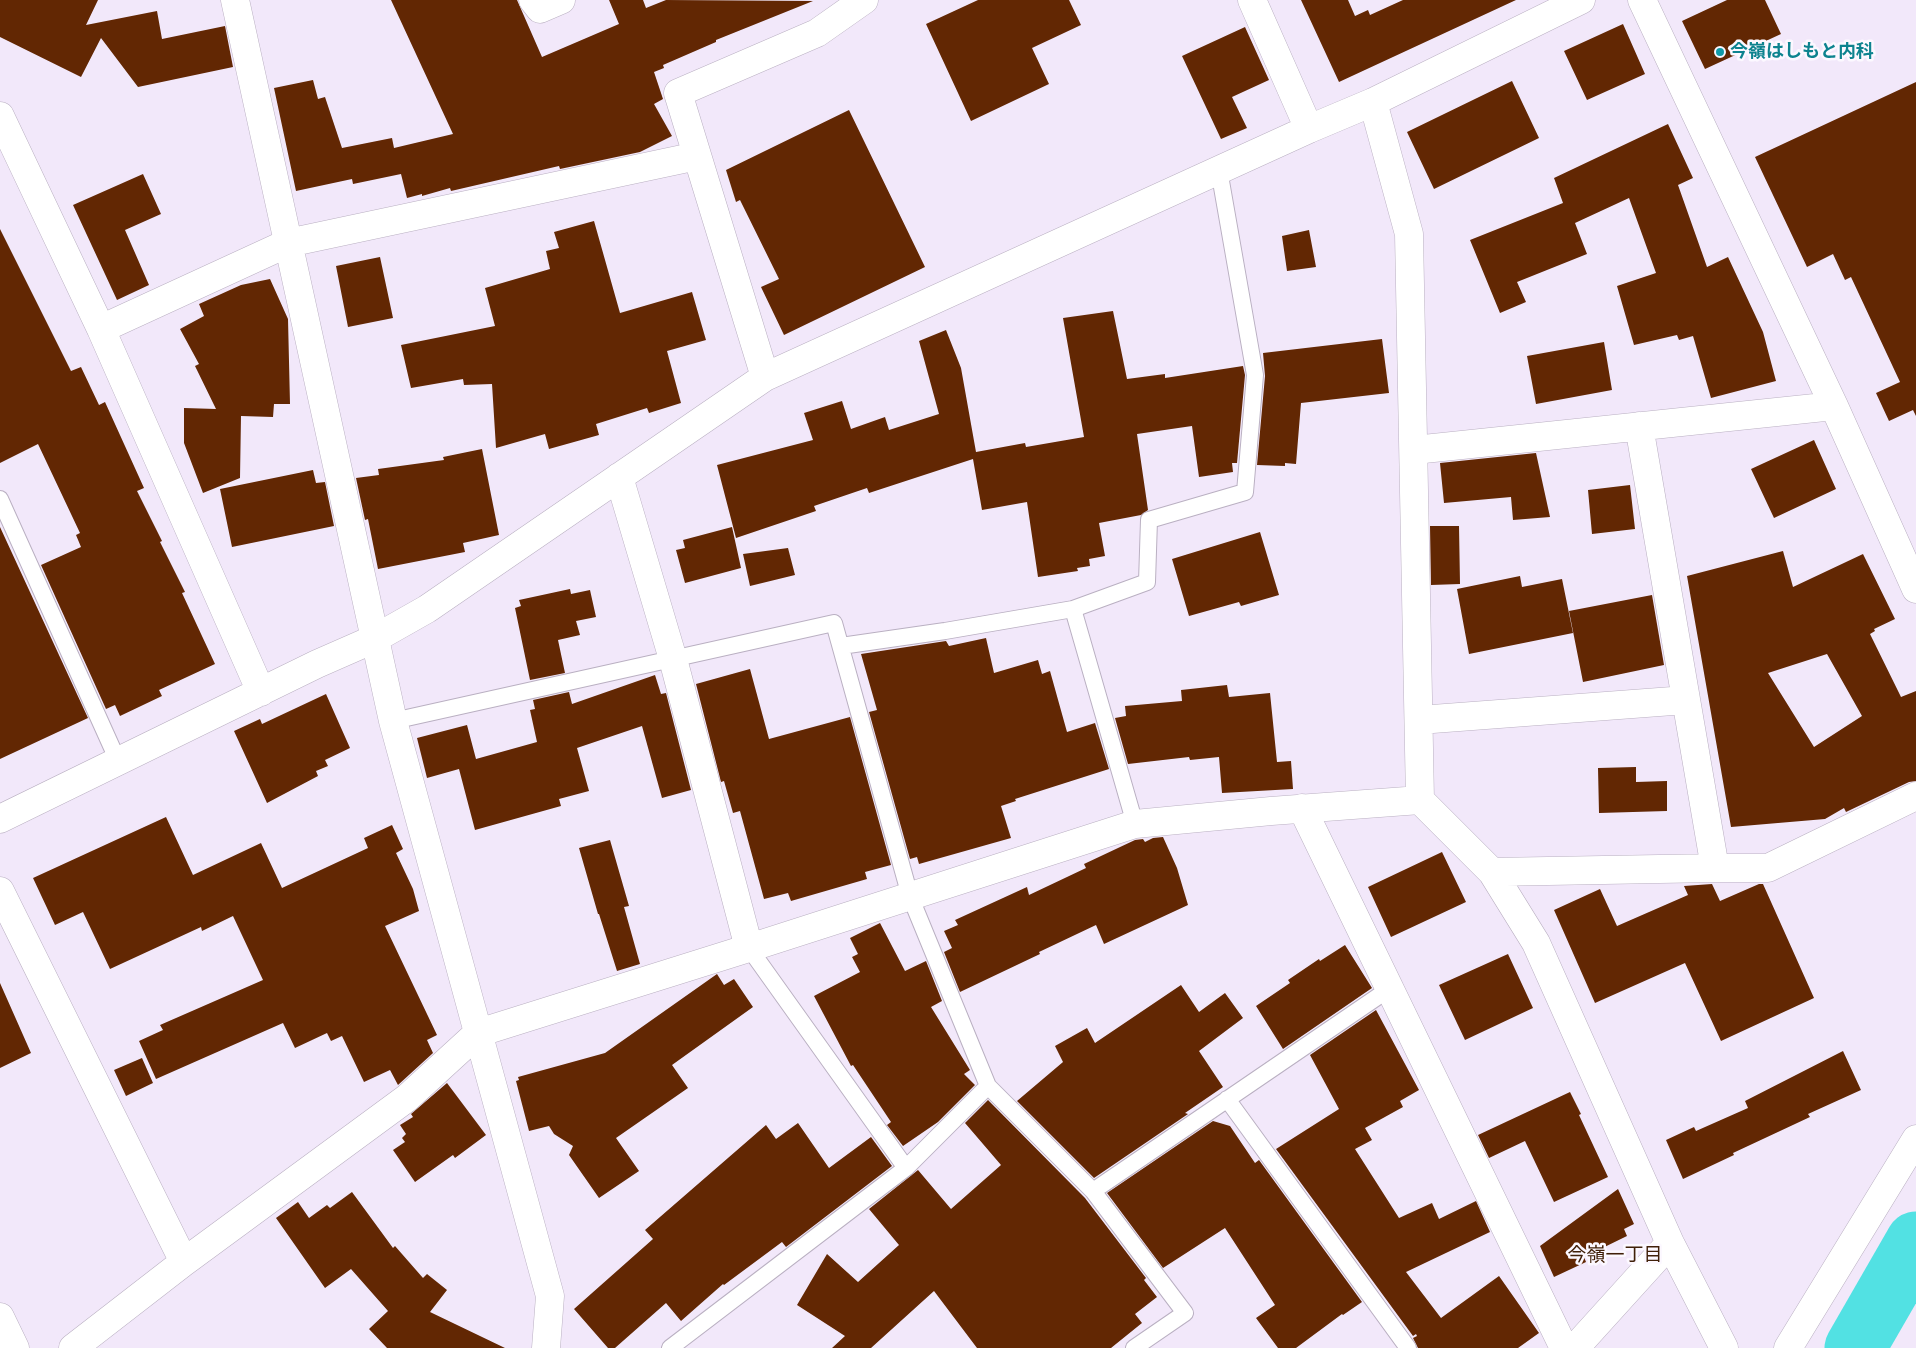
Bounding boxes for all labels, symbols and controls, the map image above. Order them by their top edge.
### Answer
place label: 今嶺はしもと内科 [1730,41,1874,63]
marker: 今嶺はしもと内科 [1714,46,1726,58]
district label: 今嶺一丁目 [1568,1245,1662,1267]

